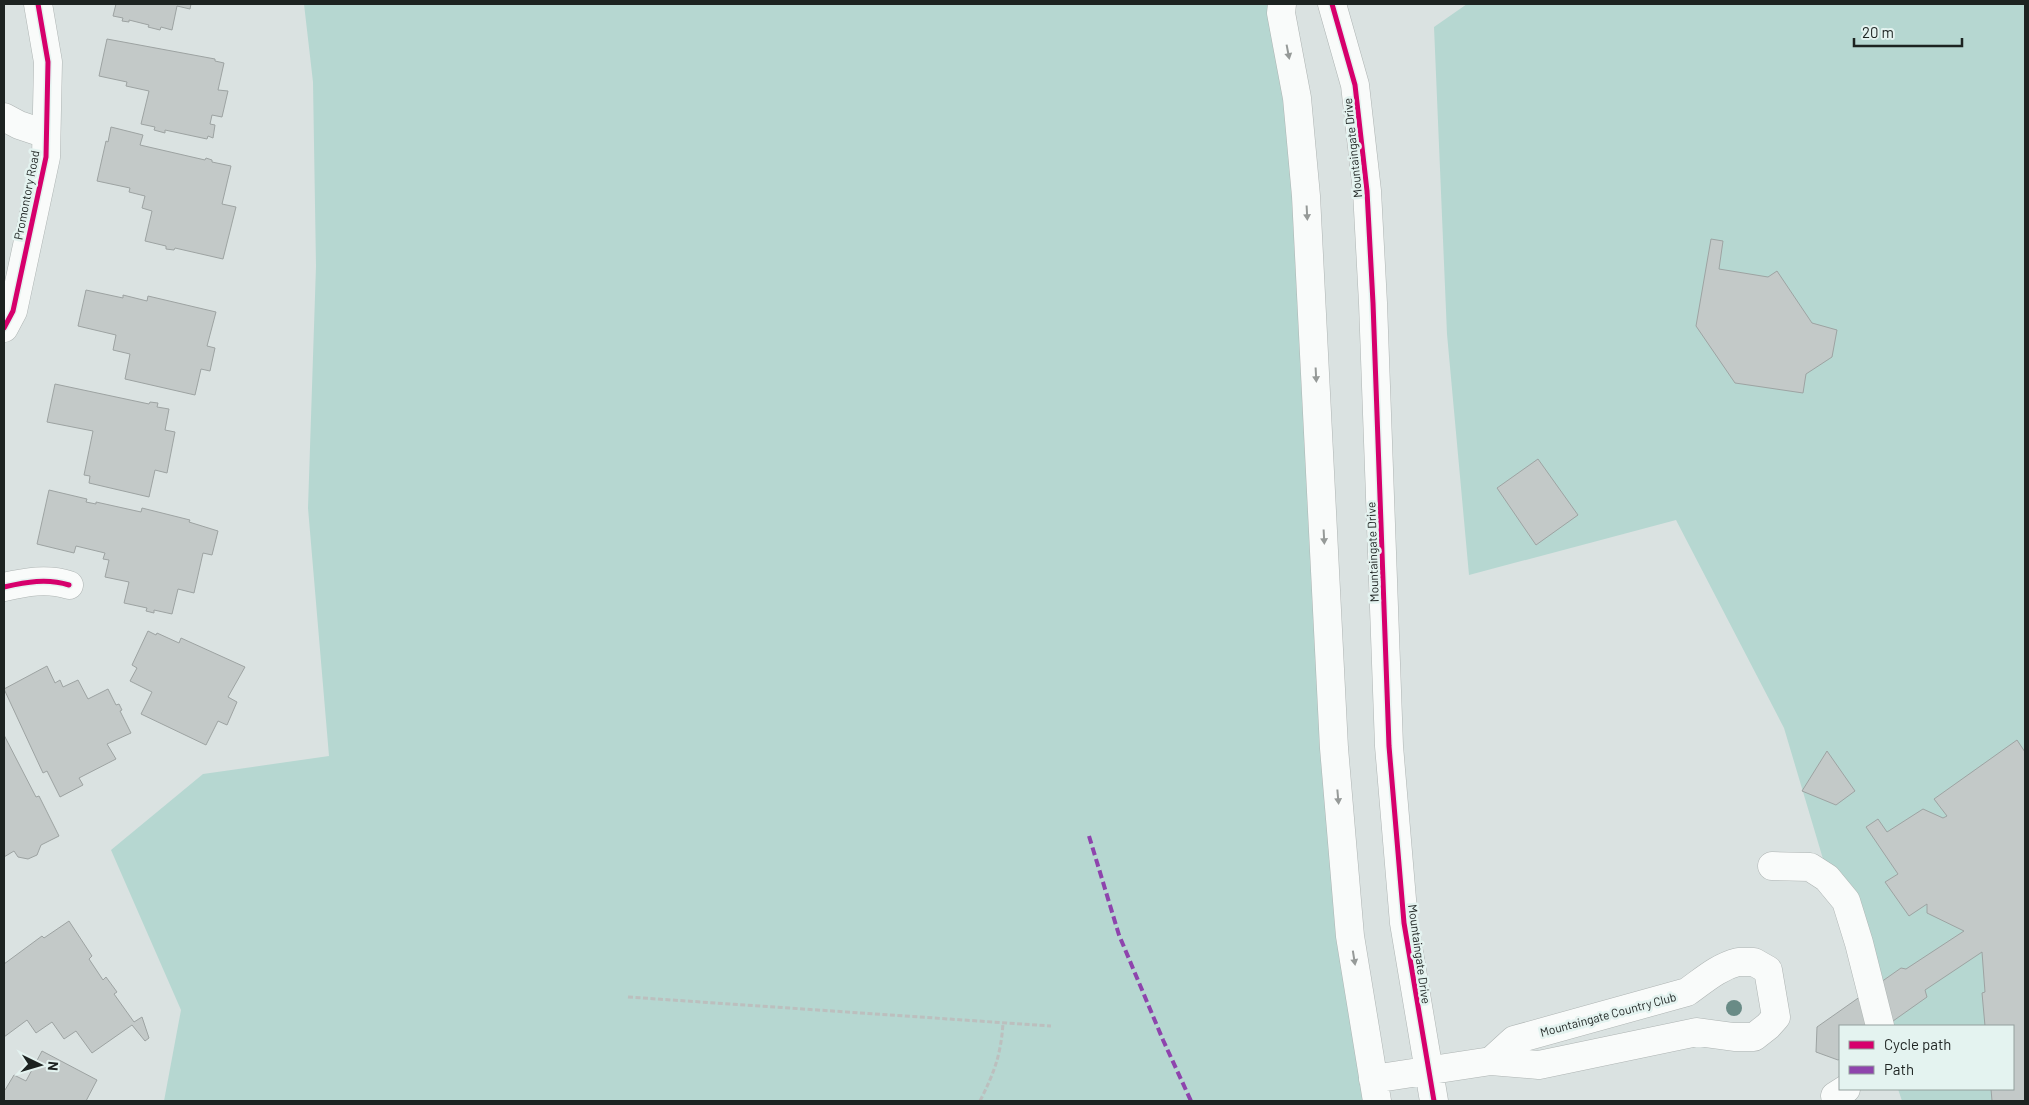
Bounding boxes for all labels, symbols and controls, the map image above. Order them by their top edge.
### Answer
scale bar [1854,15,1962,47]
text: 20 m [1862,23,1894,41]
one-way arrow [1285,44,1293,60]
street label: Mountaingate Drive [1340,97,1364,199]
street label: Promontory Road [10,149,42,241]
one-way arrow [1304,205,1312,221]
one-way arrow [1313,367,1321,383]
street label: Mountaingate Drive [1363,502,1381,602]
one-way arrow [1320,530,1328,546]
one-way arrow [1334,789,1342,805]
street label: Mountaingate Drive [1406,903,1434,1005]
one-way arrow [1350,951,1358,967]
street label: Mountaingate Country Club [1538,989,1678,1039]
legend [1839,1025,2014,1090]
text: Cycle path [1884,1035,1951,1053]
north arrow [15,1040,65,1090]
text: Path [1884,1060,1914,1078]
text: N [45,1061,62,1072]

